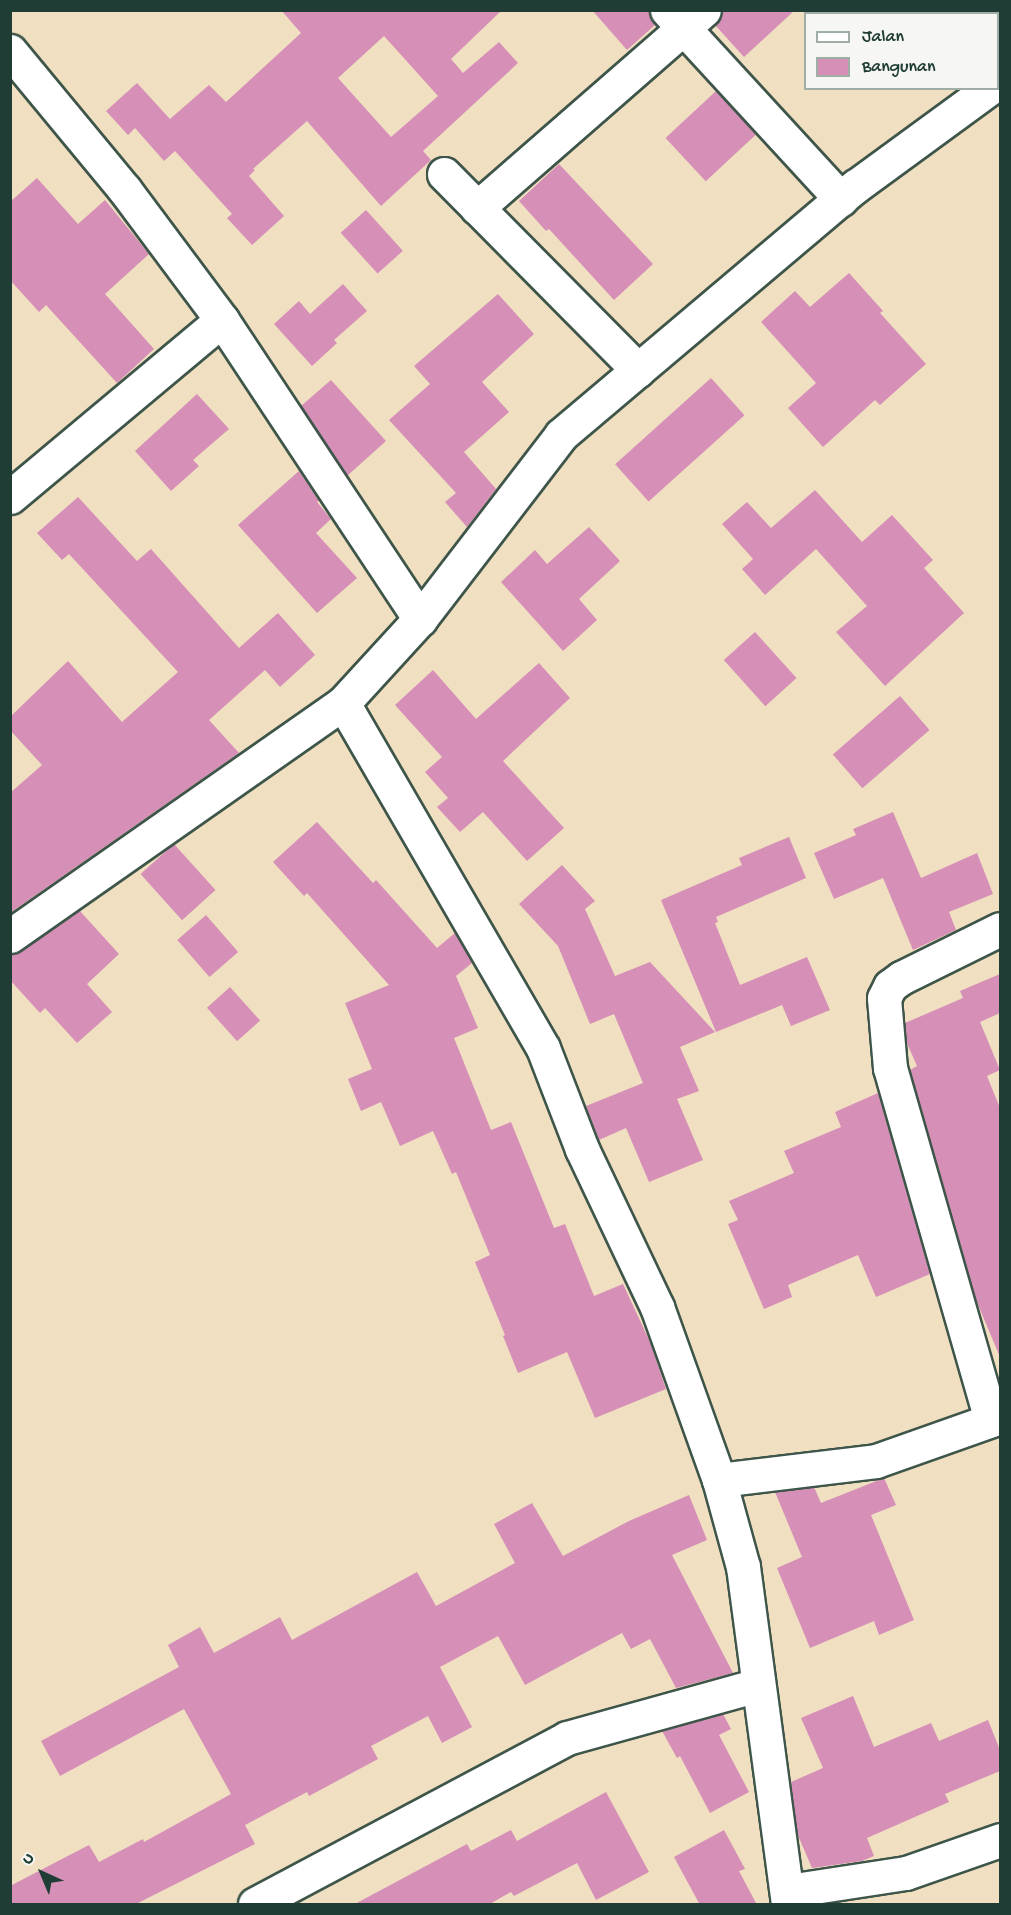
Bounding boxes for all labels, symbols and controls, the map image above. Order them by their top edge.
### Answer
legend [804,12,999,90]
text: Jalan [862,27,904,48]
text: Bangunan [862,57,936,78]
north arrow [12,1843,72,1903]
text: U [19,1850,39,1870]

